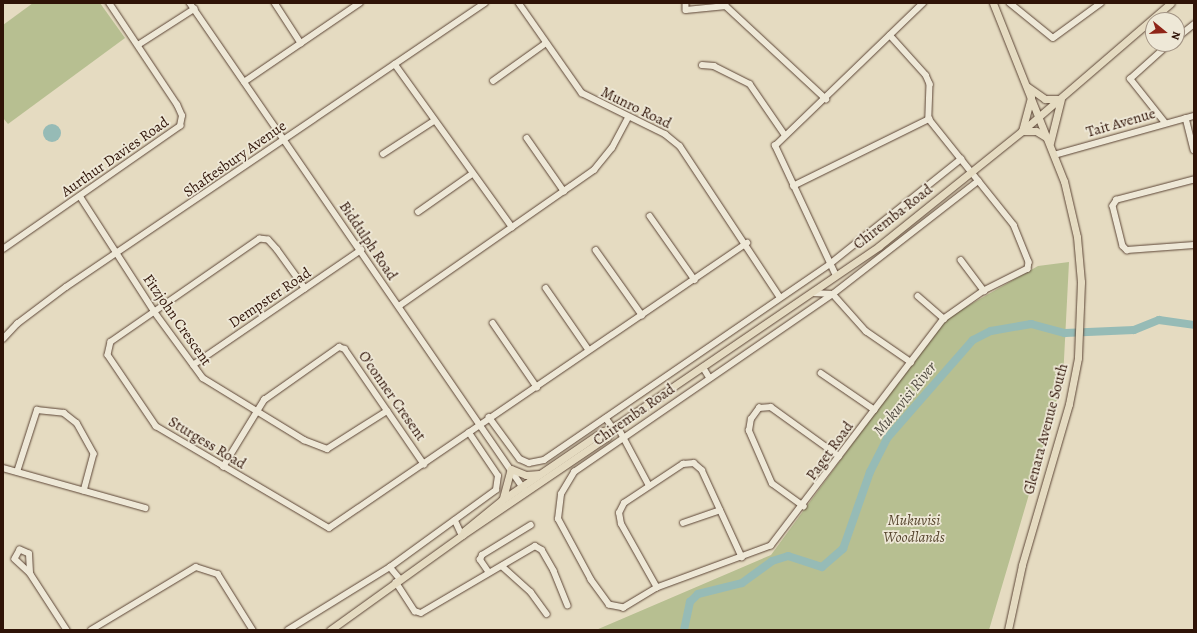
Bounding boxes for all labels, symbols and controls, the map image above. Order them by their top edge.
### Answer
north arrow [1145,12,1185,52]
text: N [1168,29,1184,42]
street label: Munro Road [598,83,674,133]
street label: Tait Avenue [1084,105,1158,141]
street label: Aurthur Davies Road [58,113,172,201]
street label: Shaftesbury Avenue [180,117,290,201]
street label: Chiremba Road [850,181,936,253]
street label: Biddulph Road [335,198,401,284]
street label: Dempster Road [225,264,315,332]
street label: Fitzjohn Crescent [139,271,215,369]
street label: O'conner Cresent [354,348,430,444]
water label: Mukuvisi River [869,358,941,440]
street label: Glenara Avenue South [1020,362,1072,496]
street label: Chiremba Road [590,380,678,450]
street label: Sturgess Road [165,413,249,473]
street label: Paget Road [803,418,857,484]
park label: Mukuvisi Woodlands [883,511,945,546]

